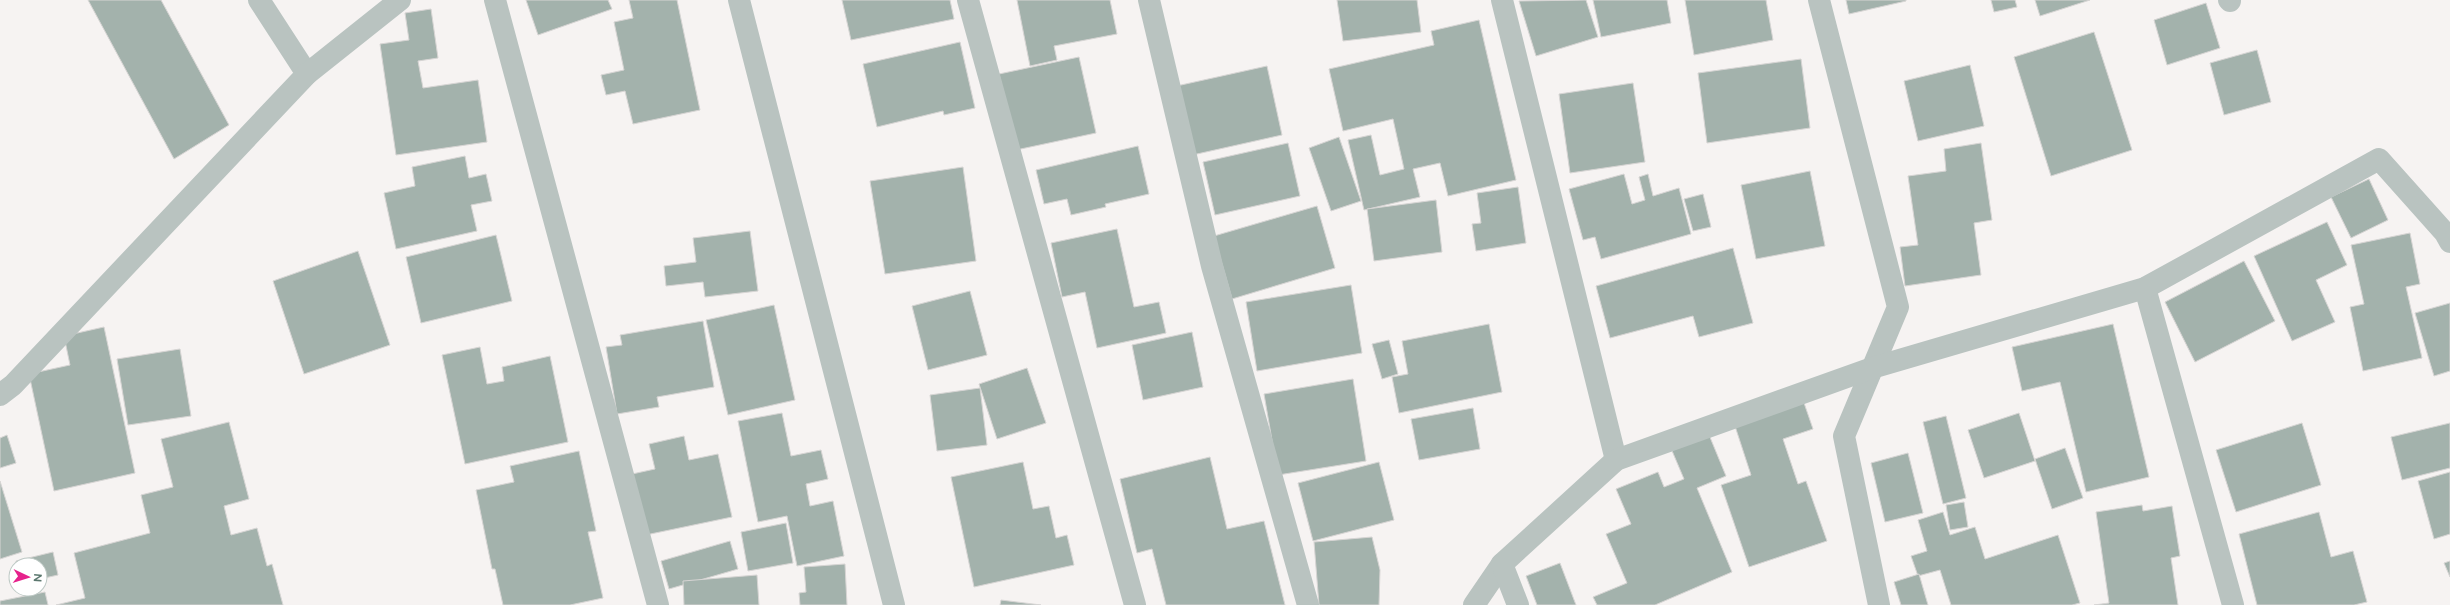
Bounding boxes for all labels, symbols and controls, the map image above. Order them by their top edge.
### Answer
north arrow [8,557,48,597]
text: N [31,573,44,582]

